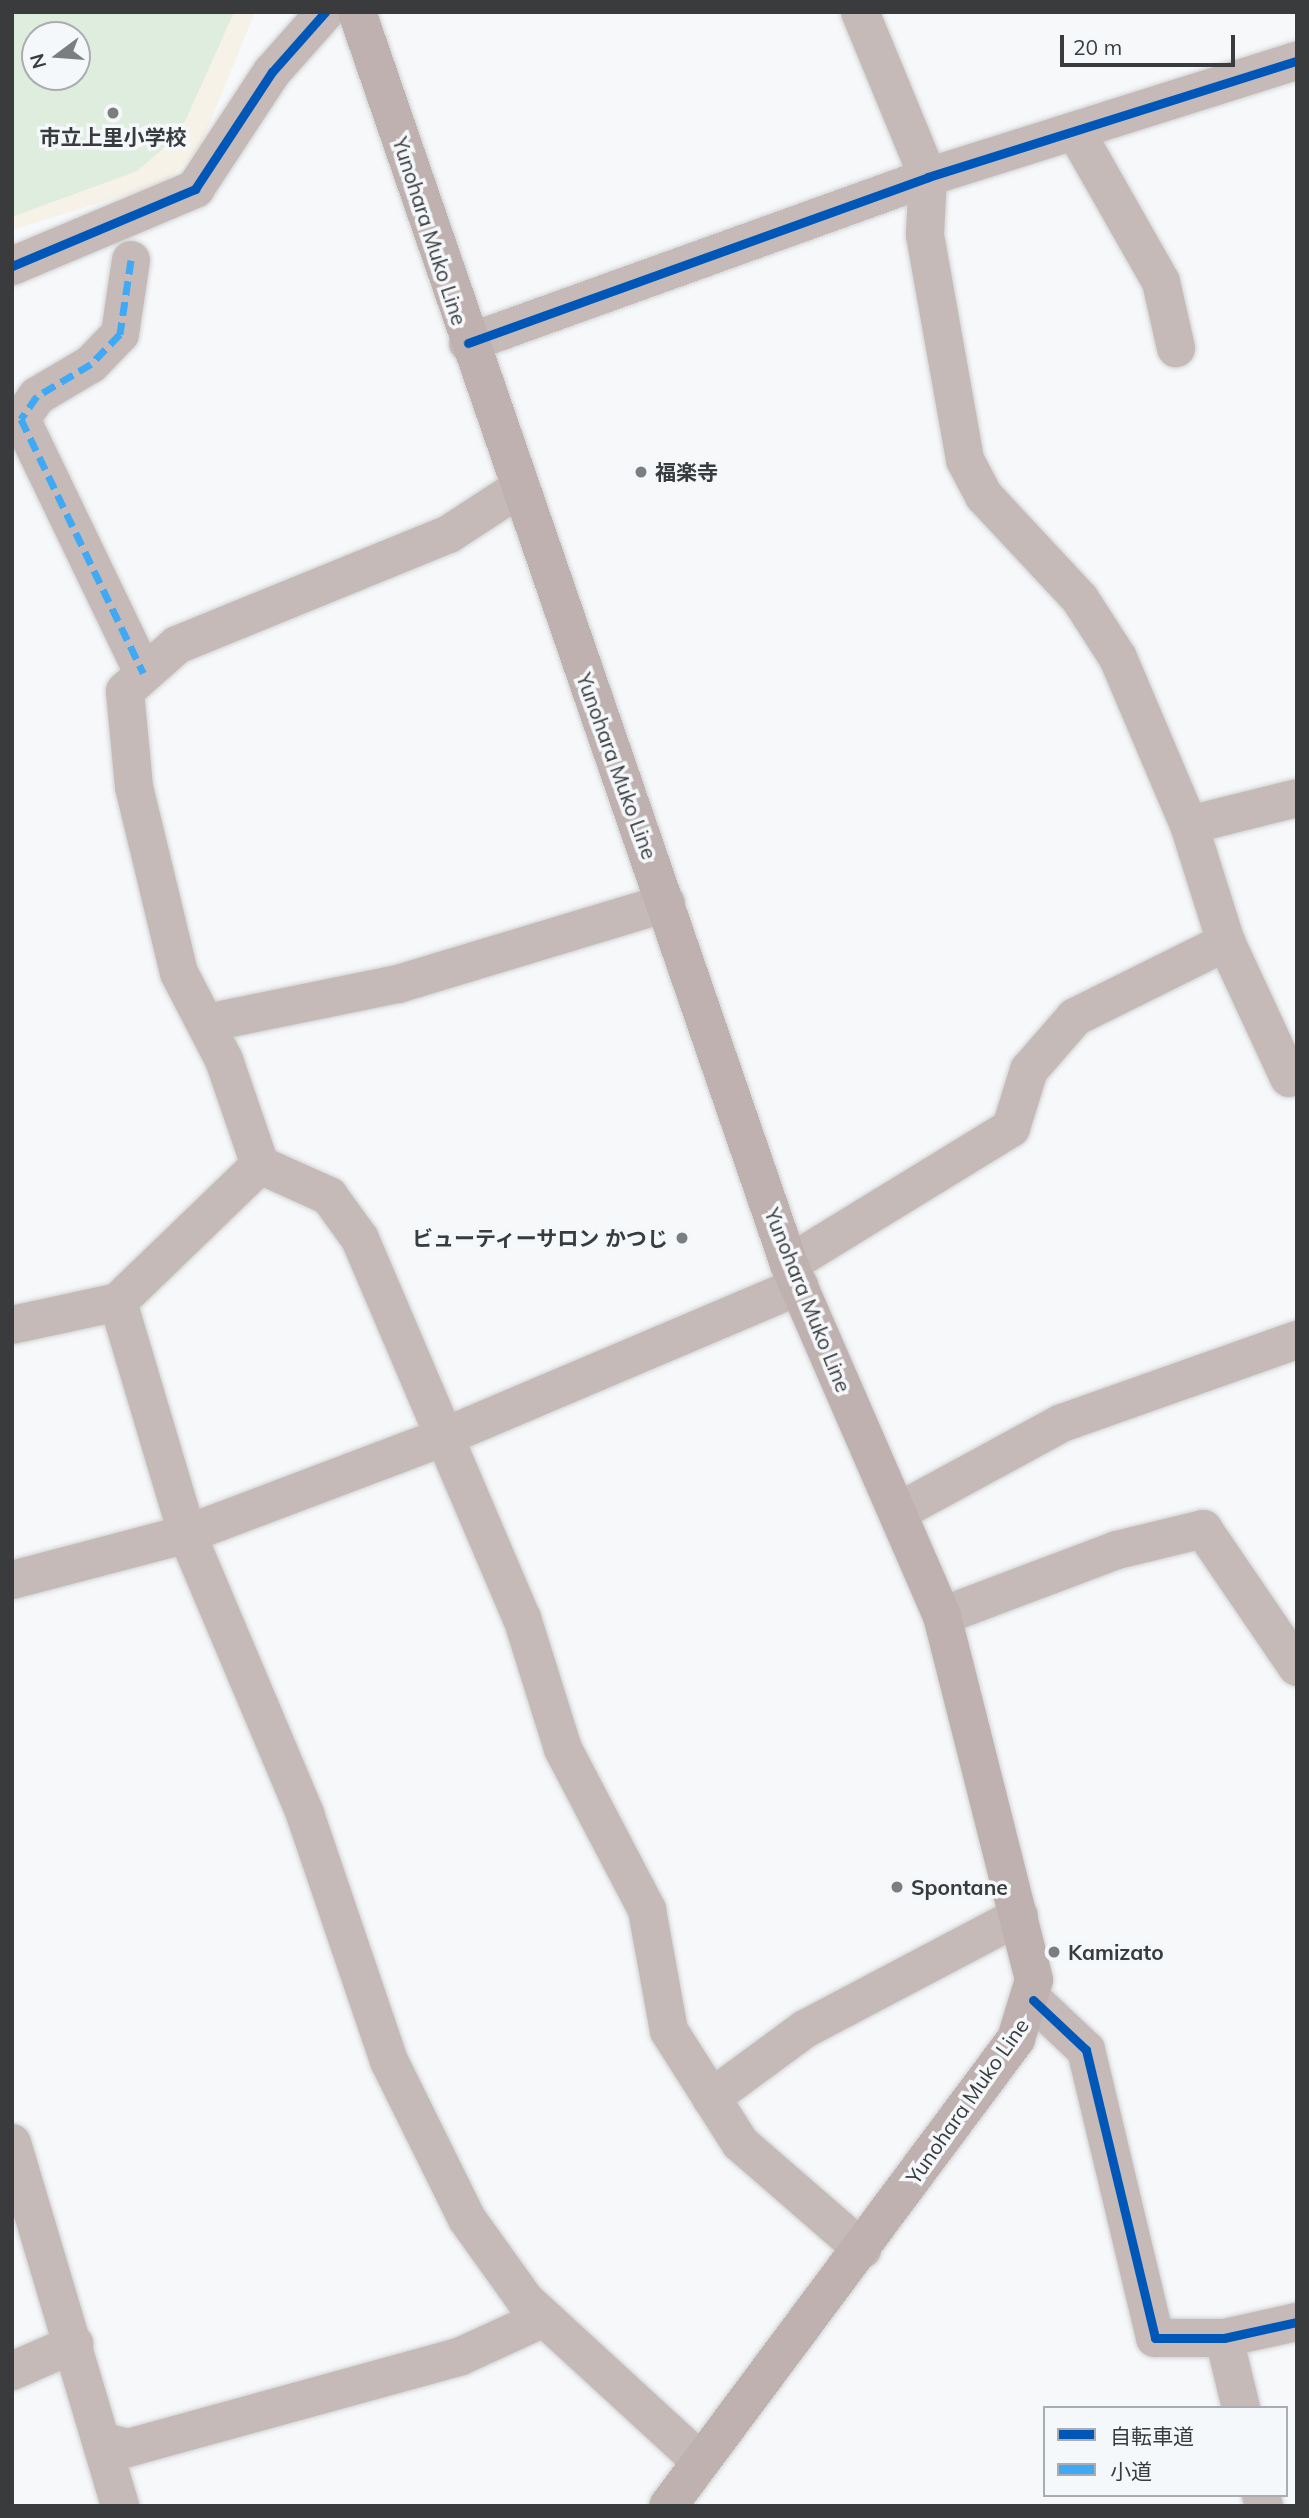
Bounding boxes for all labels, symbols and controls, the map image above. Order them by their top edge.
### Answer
north arrow [21,21,91,91]
scale bar [1064,21,1239,65]
text: 20 m [1073,34,1122,60]
text: N [24,51,51,71]
marker: 市立上里小学校 [105,105,121,121]
place label: 市立上里小学校 [40,124,186,150]
street label: Yunohara Muko Line [388,134,472,328]
place label: 福楽寺 [655,459,718,485]
marker: 福楽寺 [633,464,649,480]
street label: Yunohara Muko Line [572,669,662,863]
street label: Yunohara Muko Line [760,1204,856,1396]
place label: ビューティーサロン かつじ [410,1225,668,1251]
marker: ビューティーサロン かつじ [674,1230,690,1246]
place label: Spontane [911,1874,1008,1900]
marker: Spontane [889,1879,905,1895]
place label: Kamizato [1068,1939,1164,1965]
marker: Kamizato [1046,1944,1062,1960]
street label: Yunohara Muko Line [900,2013,1034,2189]
legend [1043,2406,1288,2497]
text: 自転車道 [1110,2423,1194,2449]
text: 小道 [1110,2458,1152,2484]

